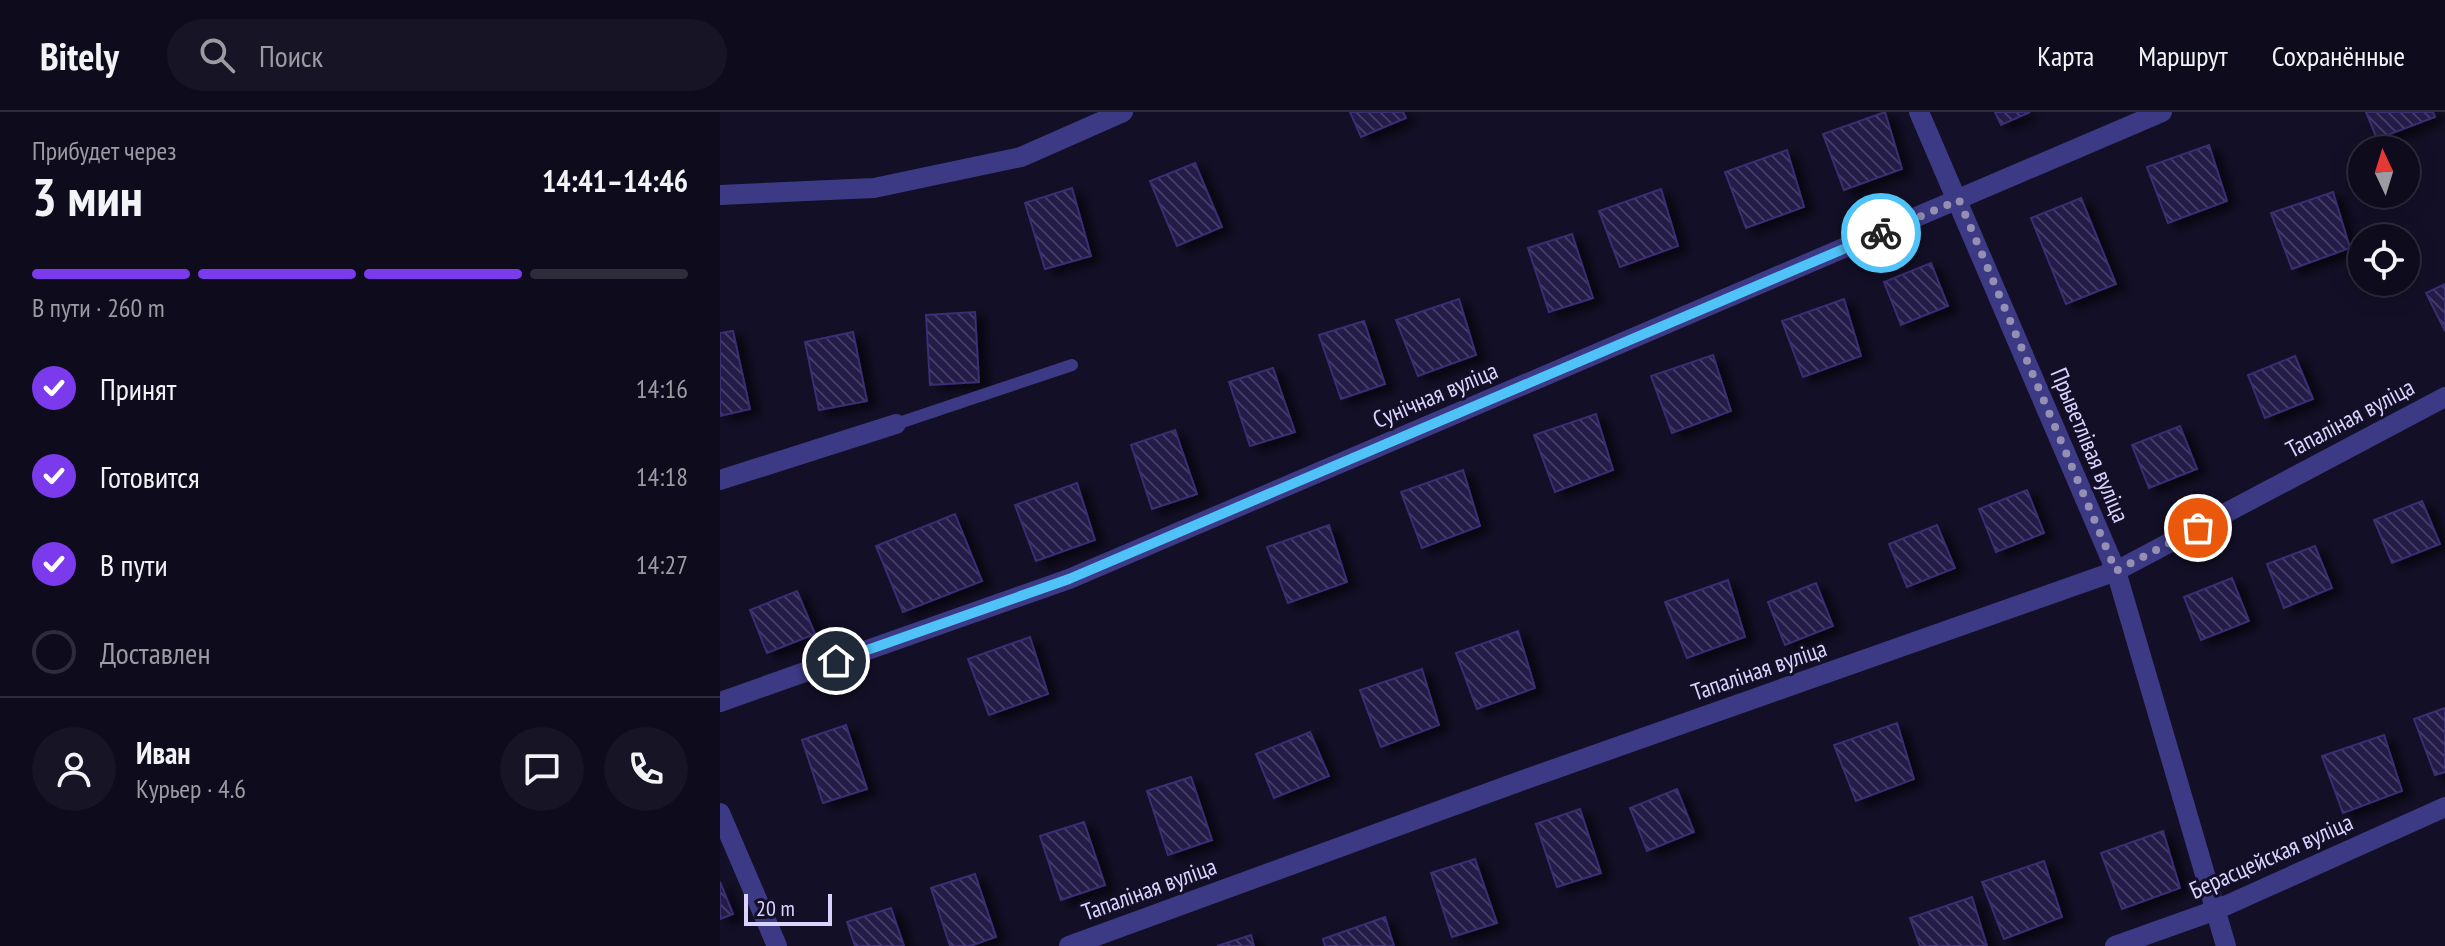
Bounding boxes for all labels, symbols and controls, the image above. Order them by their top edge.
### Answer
search box [167,19,727,91]
text: Bitely [40,31,119,80]
icon: search [195,33,239,77]
text: Поиск [259,36,323,75]
text: Карта [2037,37,2094,74]
text: Маршрут [2138,37,2228,74]
text: Сохранённые [2272,37,2405,74]
text: Прибудет через [32,134,176,167]
north arrow [2348,136,2420,208]
map controls [2348,136,2420,296]
text: 14:41–14:46 [542,161,688,200]
text: 3 мин [32,163,143,230]
courier [1841,193,1921,273]
icon: bike [1859,211,1903,255]
button: locate [2348,224,2420,296]
text: В пути · 260 m [32,291,165,324]
street label: Сунічная вуліца [1368,355,1502,435]
street label: Прыветлівая вуліца [2043,363,2137,527]
icon: check [32,366,76,410]
text: Принят [100,369,176,408]
street label: Тапаліная вуліца [2280,371,2420,465]
text: 14:16 [636,372,688,405]
icon: check [32,454,76,498]
text: Готовится [100,457,200,496]
text: 14:18 [636,460,688,493]
pin [2164,494,2232,562]
icon: bag [2176,506,2220,550]
icon: check [32,542,76,586]
text: В пути [100,545,168,584]
text: 14:27 [636,548,688,581]
pin [802,627,870,695]
street label: Тапаліная вуліца [1687,632,1831,708]
text: Доставлен [100,633,210,672]
icon: home [814,639,858,683]
button: person [32,727,116,811]
button: chat [500,727,584,811]
button: phone [604,727,688,811]
text: Иван [136,733,191,772]
text: Курьер · 4.6 [136,772,246,805]
street label: Берасцейская вуліца [2184,806,2358,906]
street label: Тапаліная вуліца [1077,850,1221,928]
scale bar [744,890,832,926]
text: 20 m [756,894,795,922]

